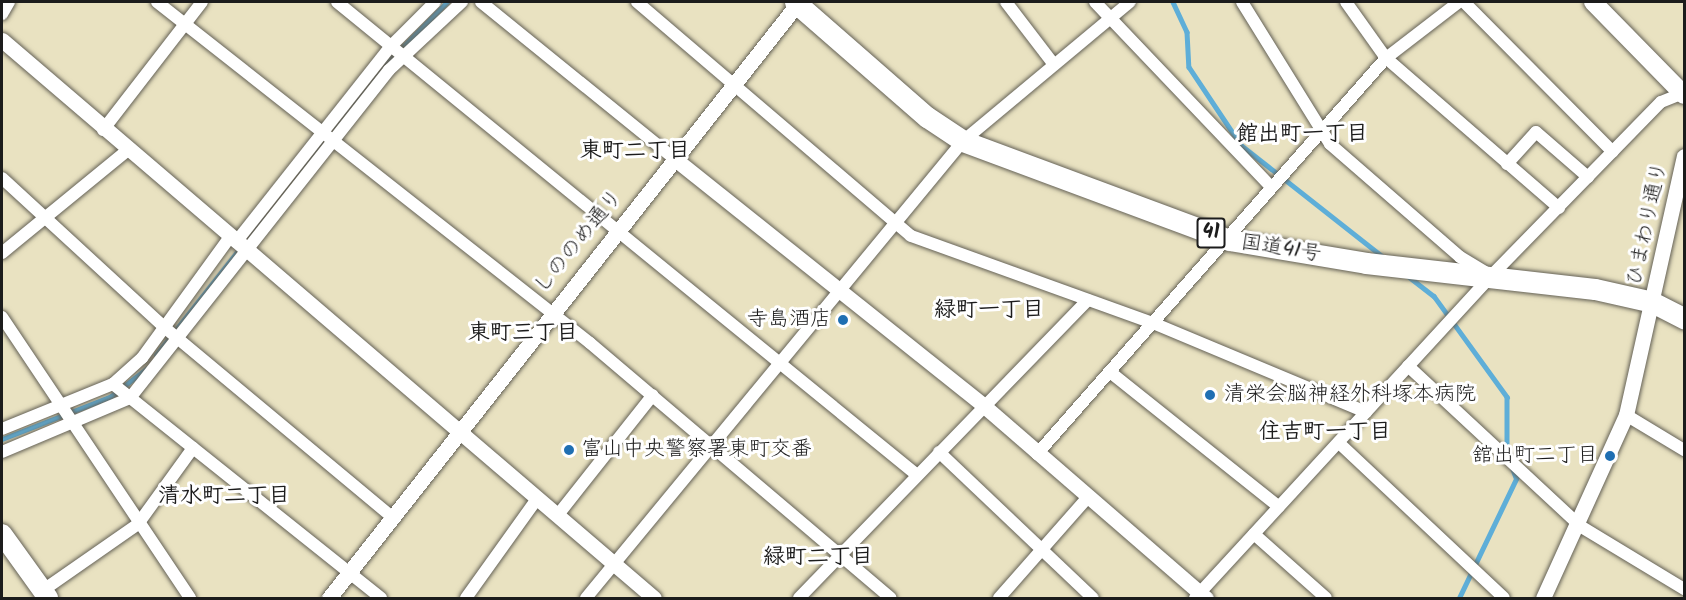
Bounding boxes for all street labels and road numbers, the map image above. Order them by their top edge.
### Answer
street label: ひまわり通り [1623,160,1673,288]
street label: しののめ通り [530,185,628,299]
road number: 41 [1196,216,1226,250]
street label: 国道41号 [1239,230,1323,268]

